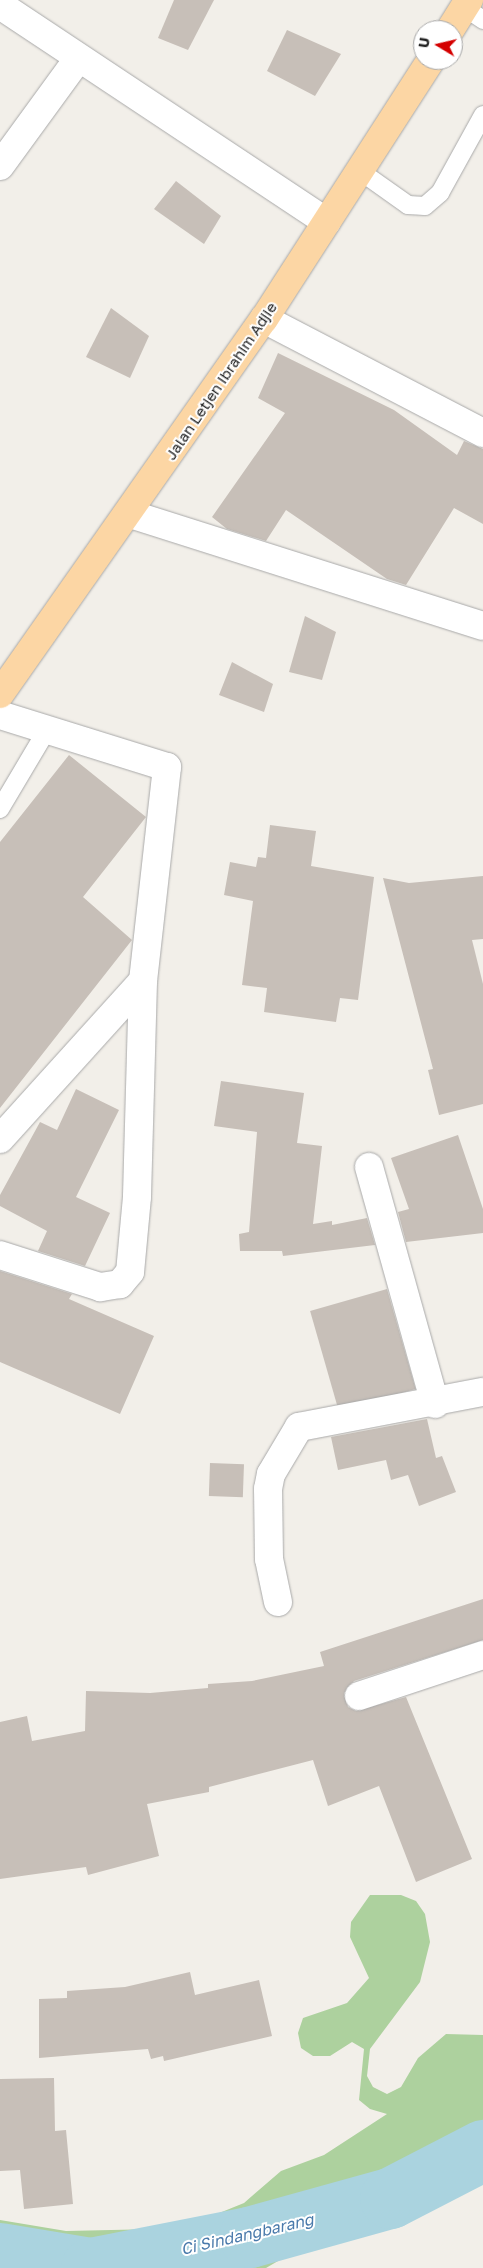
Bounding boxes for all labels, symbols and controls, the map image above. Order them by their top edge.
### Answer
north arrow [413,20,463,70]
text: U [414,36,433,49]
street label: Jalan Letjen Ibrahim Adjie [162,299,280,463]
water label: Ci Sindangbarang [179,2209,315,2259]

